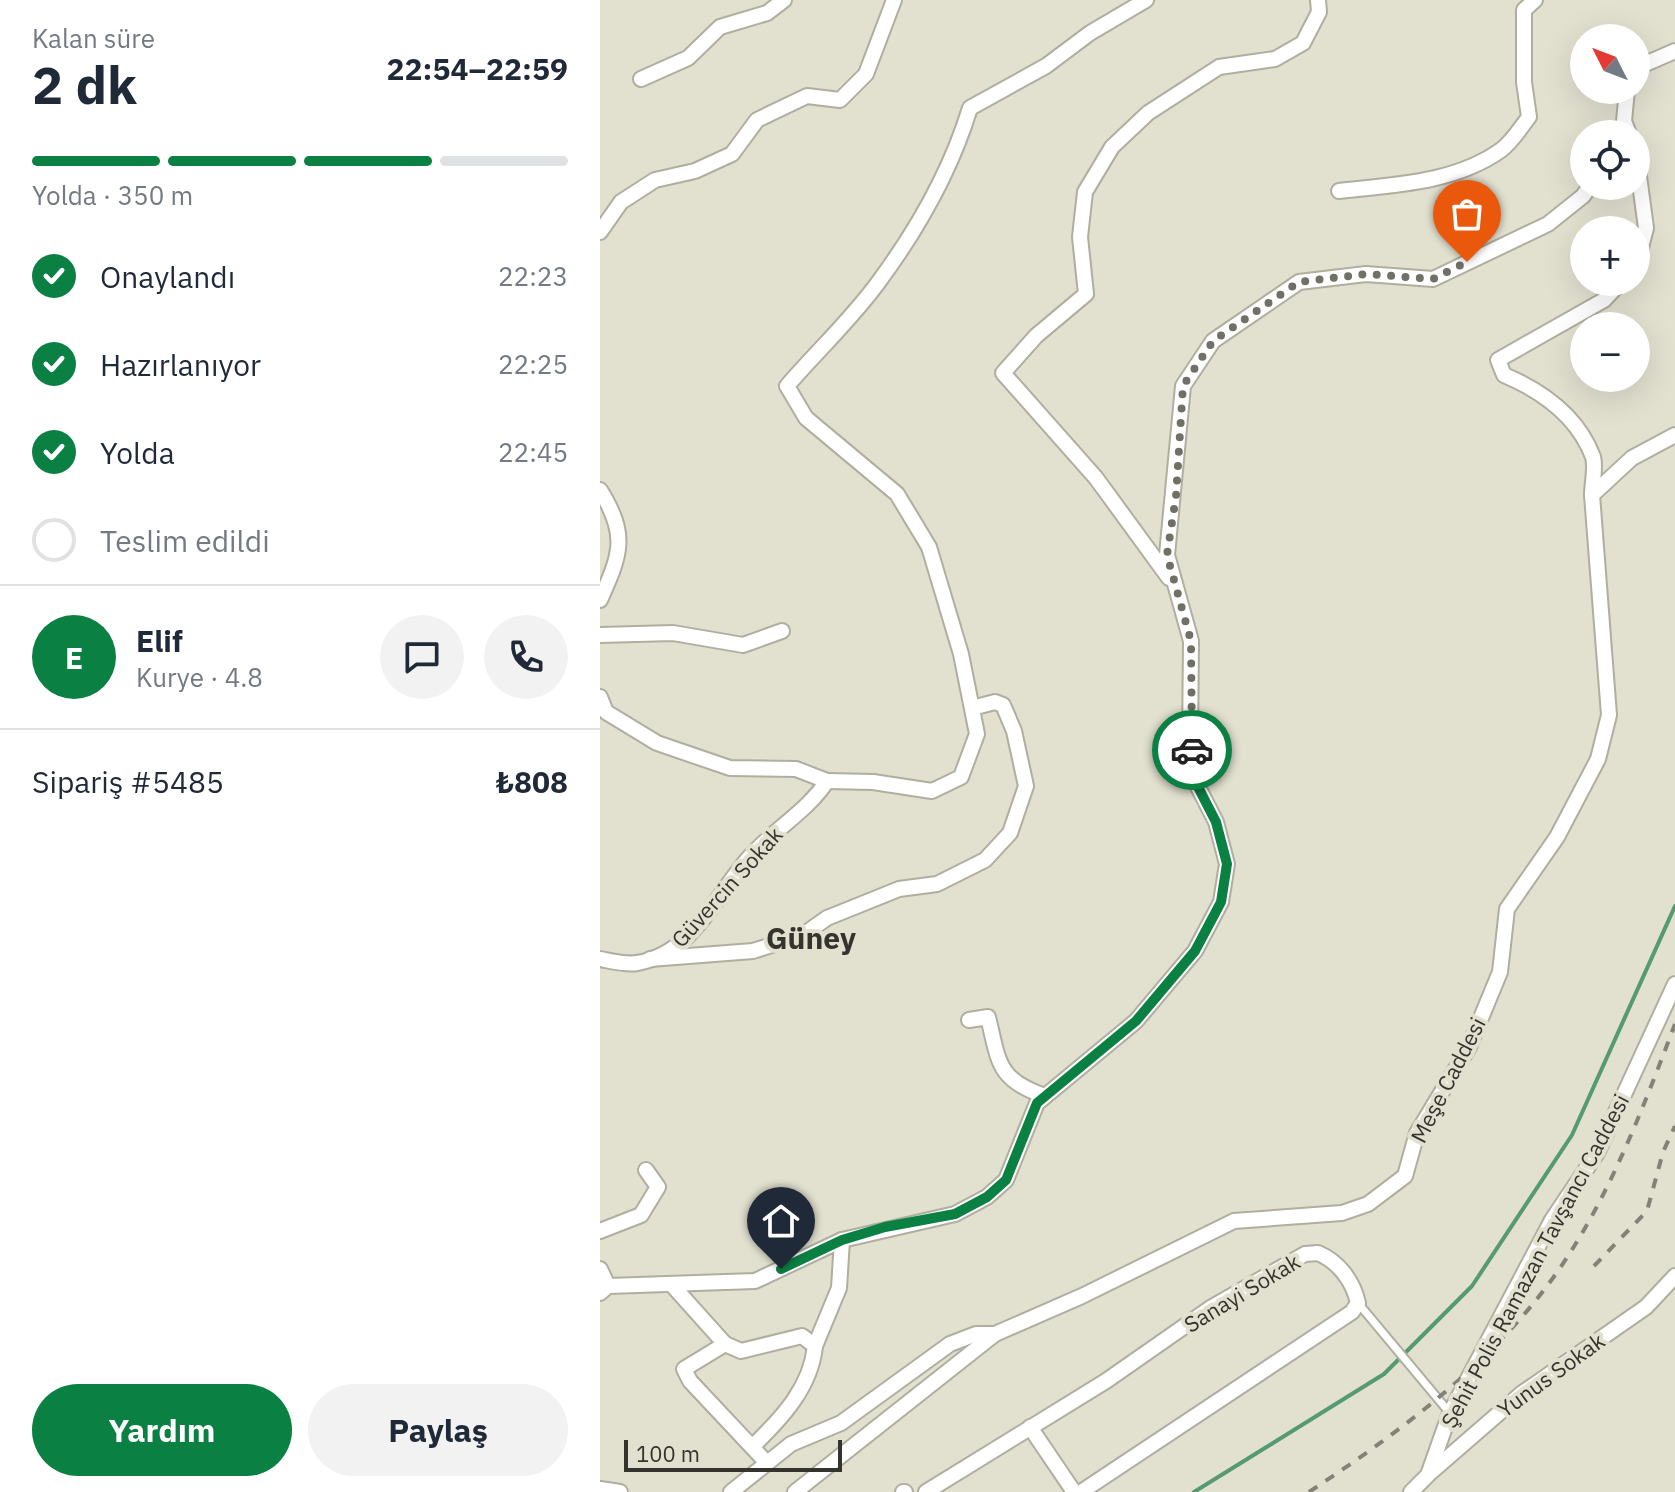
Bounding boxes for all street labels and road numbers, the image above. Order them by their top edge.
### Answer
street label: Güvercin Sokak [665,820,789,953]
street label: Meşe Caddesi [1404,1012,1492,1147]
street label: Şehit Polis Ramazan Tavşancı Caddesi [1434,1089,1635,1433]
street label: Sanayi Sokak [1178,1246,1305,1339]
street label: Yunus Sokak [1491,1326,1610,1423]

